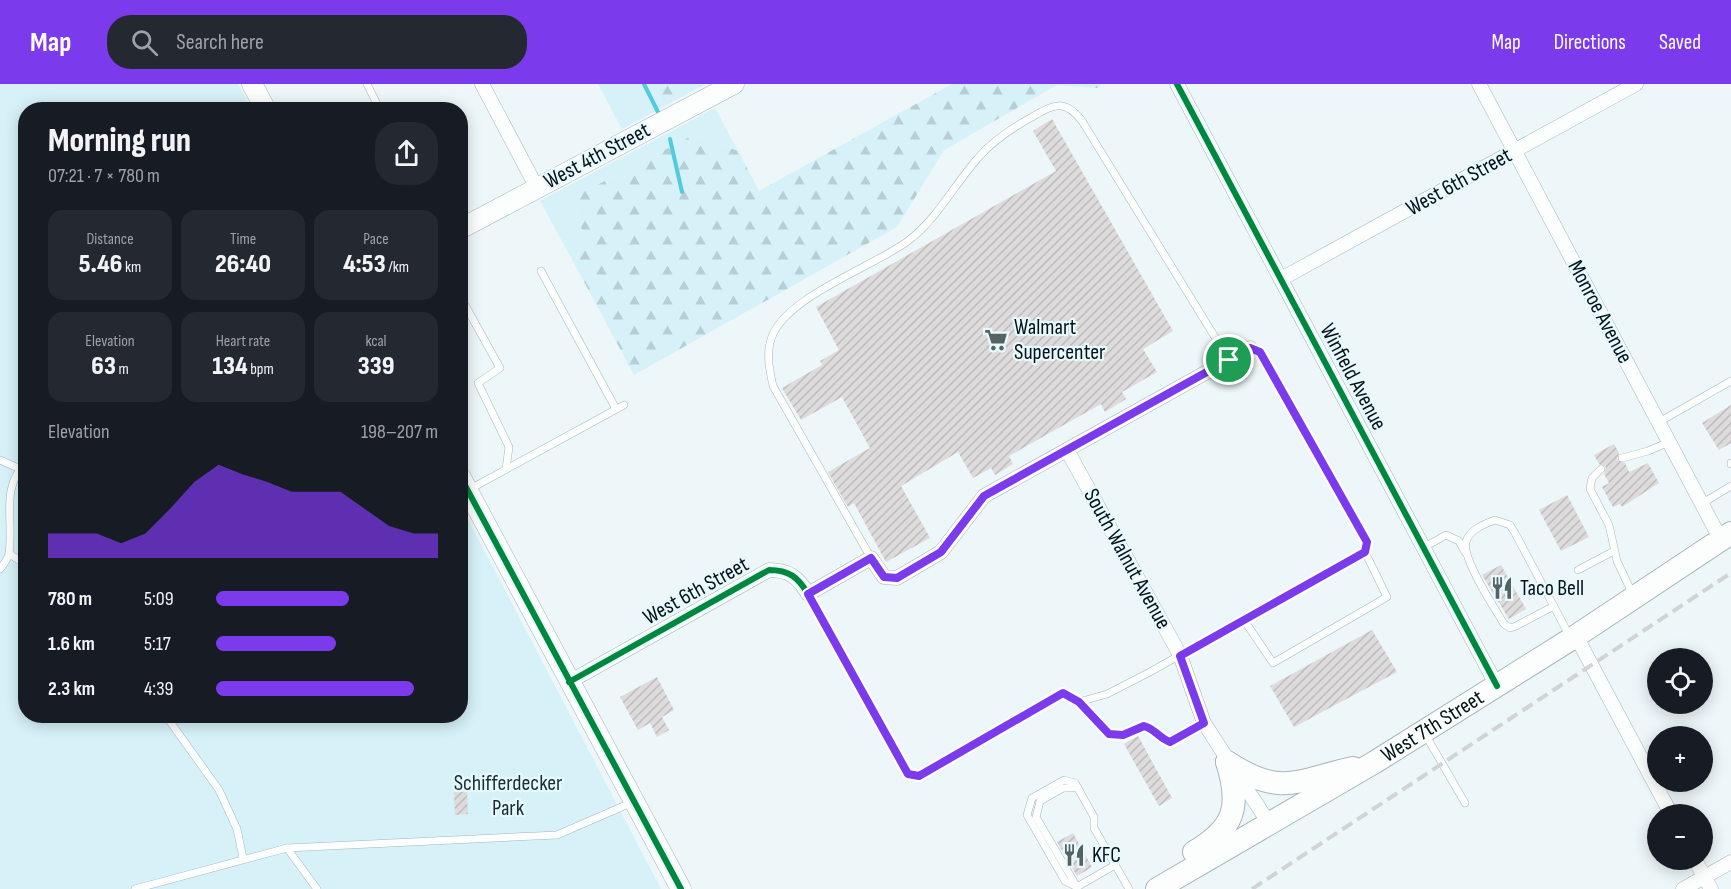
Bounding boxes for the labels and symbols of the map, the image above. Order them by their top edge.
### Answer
street label: West 4th Street [539,117,655,195]
street label: West 6th Street [1401,142,1517,222]
street label: Monroe Avenue [1562,256,1638,368]
place label: Walmart Supercenter [1014,314,1105,366]
street label: Winfield Avenue [1314,319,1392,435]
supermarket icon: Walmart Supercenter [983,327,1009,353]
pin [1203,334,1254,385]
street label: South Walnut Avenue [1077,484,1177,634]
street label: West 6th Street [638,551,754,631]
restaurant icon: Taco Bell [1489,575,1515,601]
place label: Taco Bell [1520,575,1584,602]
street label: West 7th Street [1376,684,1489,768]
park label: Schifferdecker Park [454,770,562,822]
restaurant icon: KFC [1061,842,1087,868]
place label: KFC [1092,842,1121,869]

